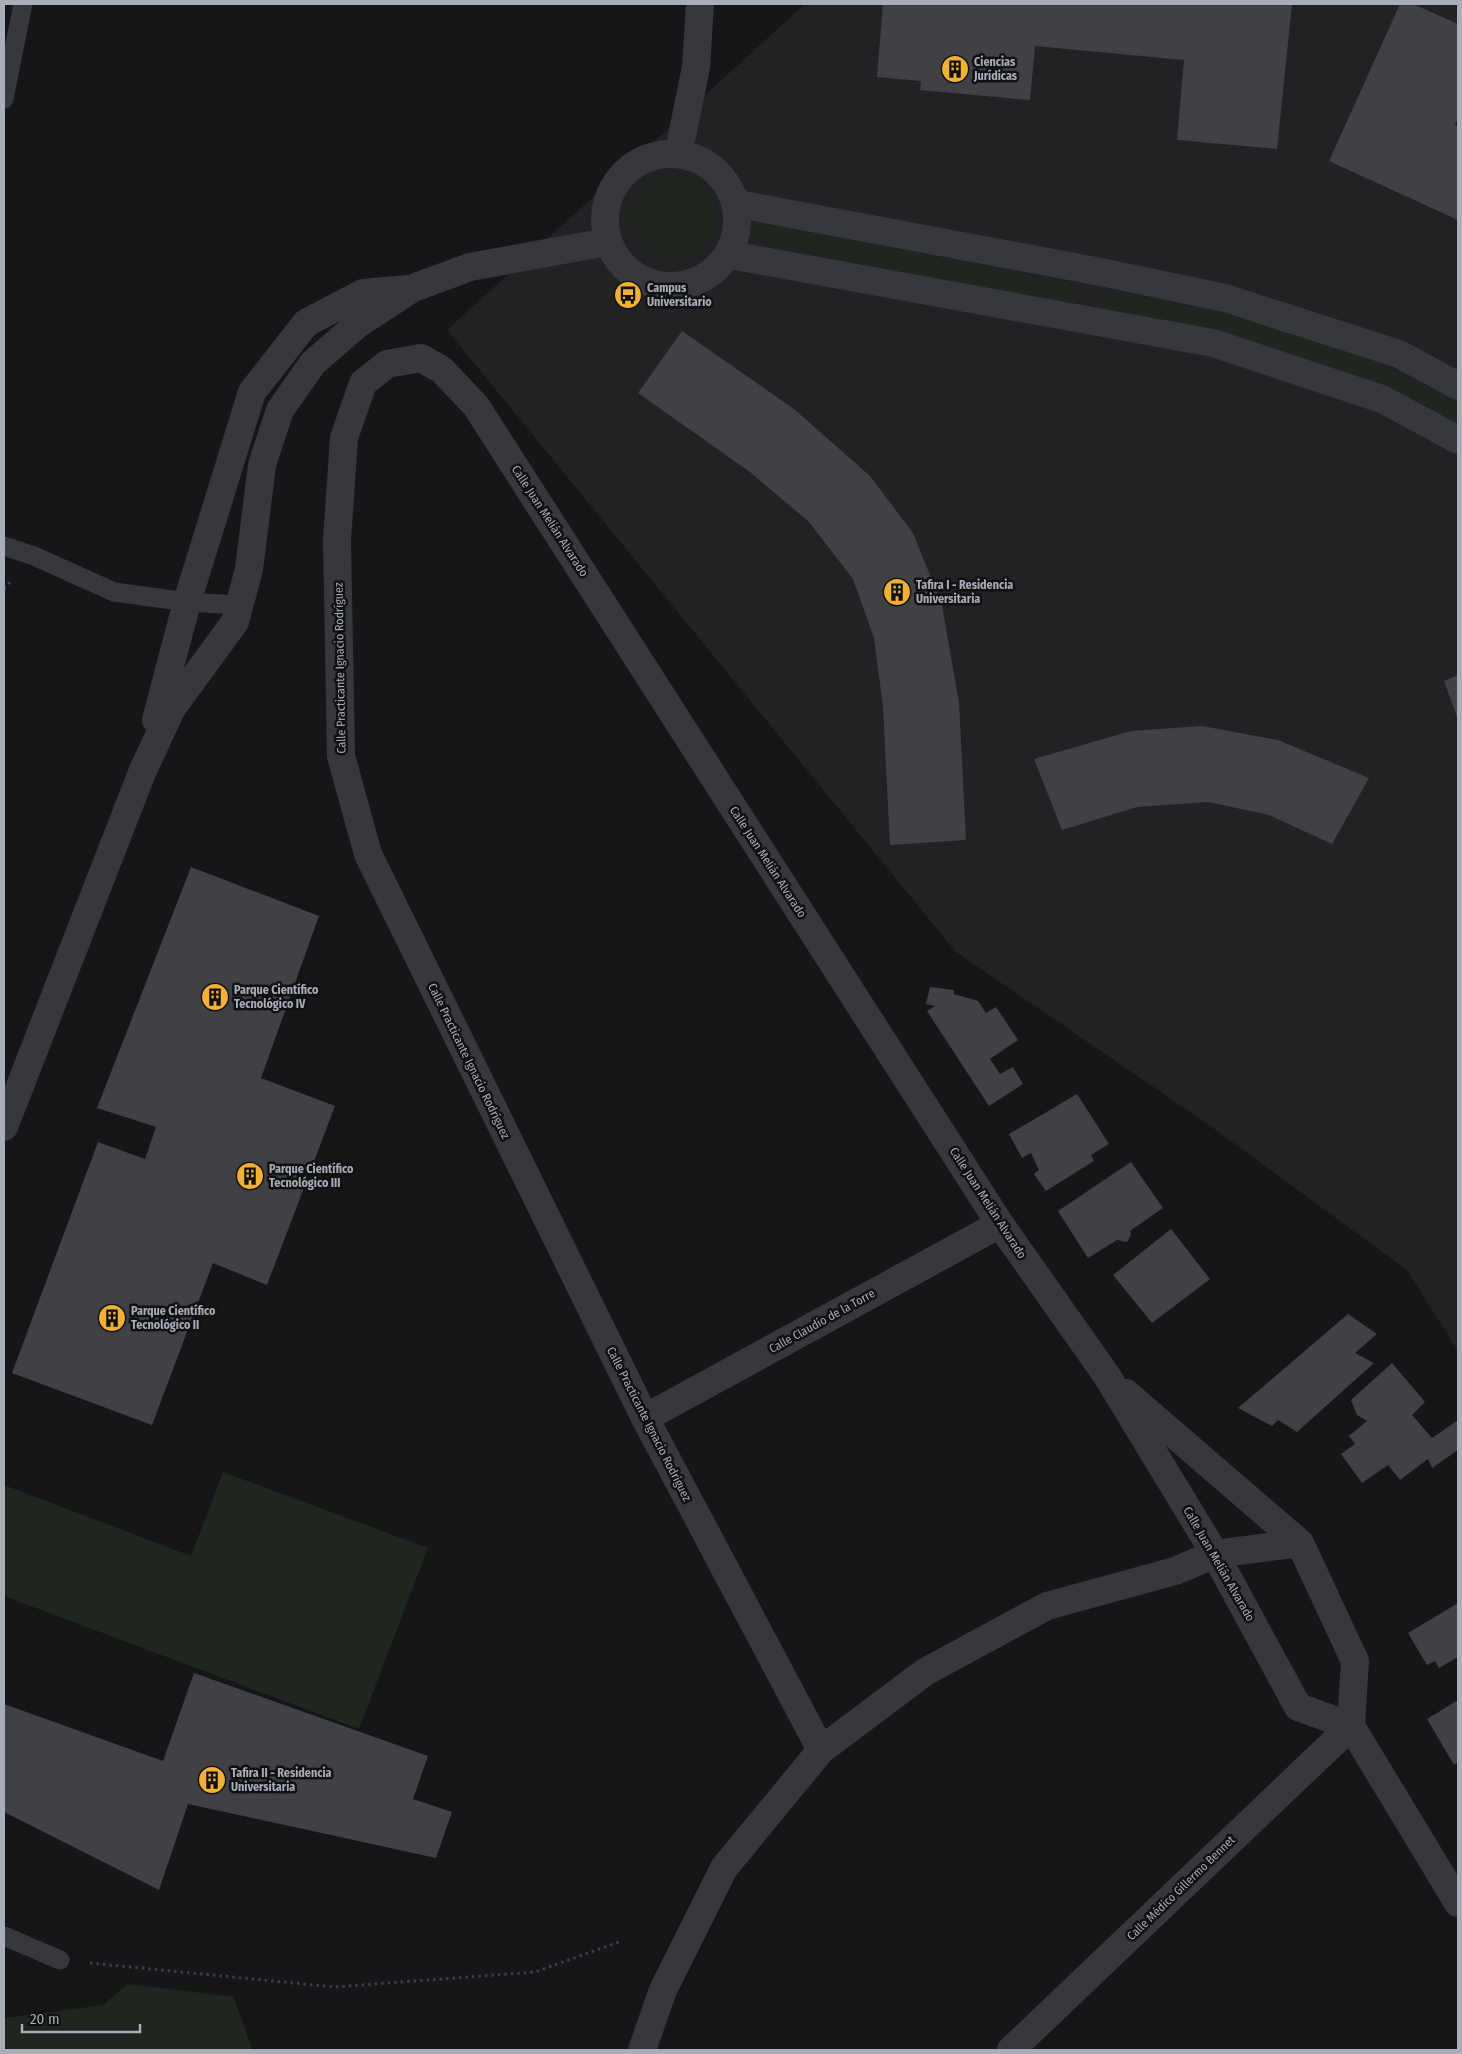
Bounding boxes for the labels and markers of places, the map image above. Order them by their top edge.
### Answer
building icon: Ciencias Jurídicas [940,54,970,84]
place label: Ciencias Jurídicas [973,55,1018,83]
bus stop icon: Campus Universitario [613,280,643,310]
place label: Campus Universitario [647,281,712,309]
building icon: Tafira I - Residencia Universitaria [882,577,912,607]
place label: Tafira I - Residencia Universitaria [916,578,1013,606]
building icon: Parque Científico Tecnológico IV [200,982,230,1012]
place label: Parque Científico Tecnológico IV [234,983,319,1011]
building icon: Parque Científico Tecnológico III [235,1161,265,1191]
place label: Parque Científico Tecnológico III [269,1162,354,1190]
building icon: Parque Científico Tecnológico II [97,1303,127,1333]
place label: Parque Científico Tecnológico II [131,1304,216,1332]
building icon: Tafira II - Residencia Universitaria [197,1765,227,1795]
place label: Tafira II - Residencia Universitaria [231,1766,332,1794]

